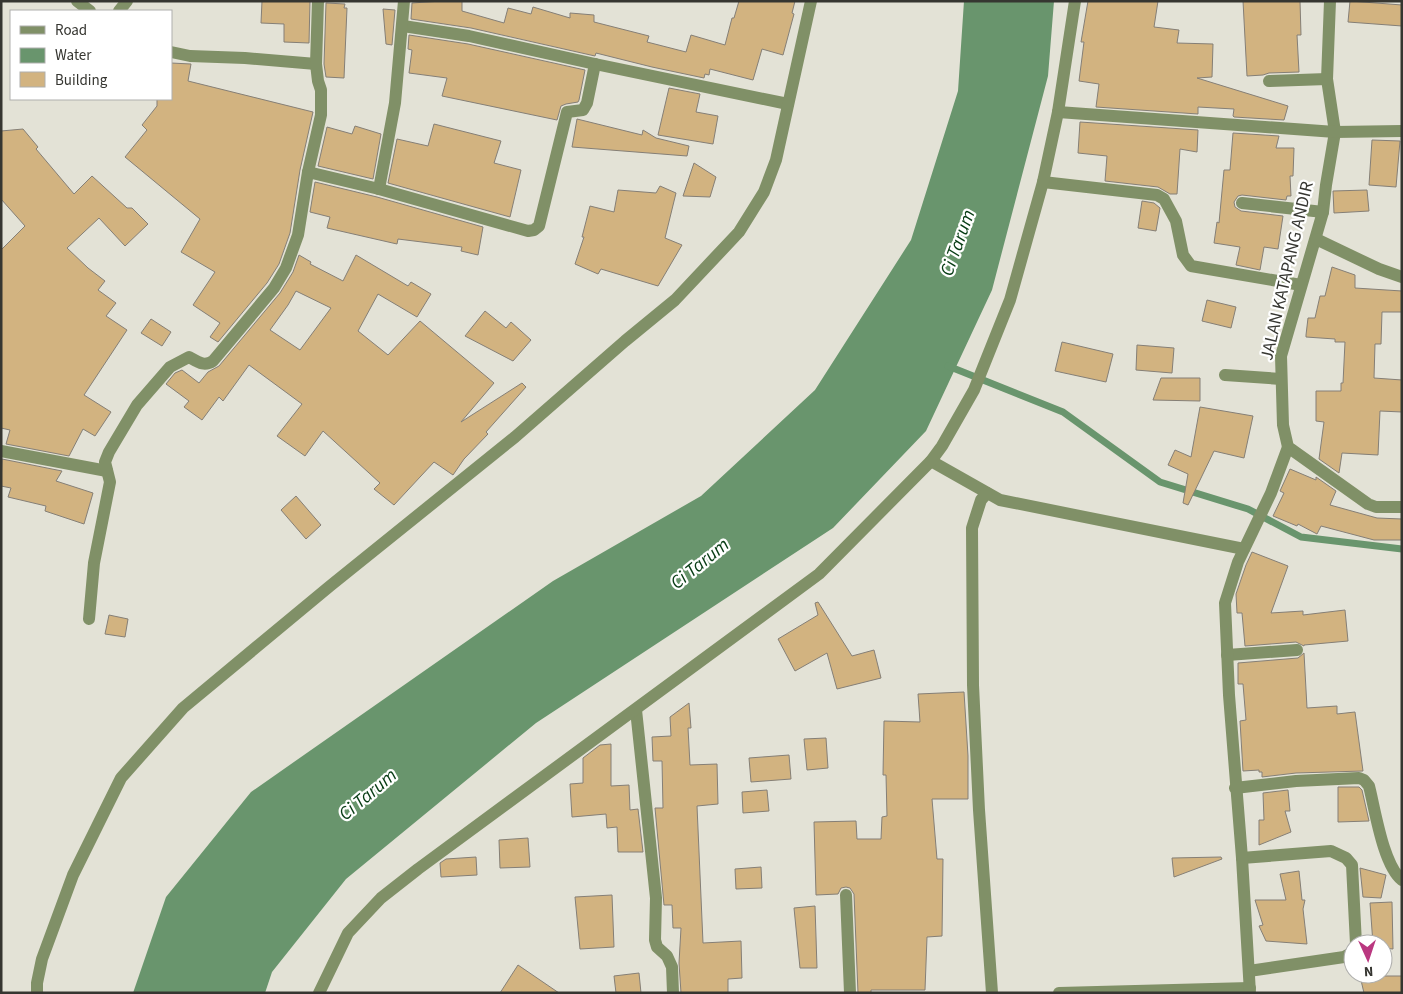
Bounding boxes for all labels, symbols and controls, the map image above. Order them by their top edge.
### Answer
legend [10,10,172,100]
text: Road [55,20,87,41]
text: Water [55,45,92,66]
text: Building [55,70,108,91]
street label: JALAN KATAPANG ANDIR [1254,179,1320,363]
water label: Ci Tarum [934,206,982,280]
water label: Ci Tarum [665,532,735,596]
water label: Ci Tarum [333,763,403,827]
north arrow [1343,934,1393,984]
text: N [1363,961,1374,981]

